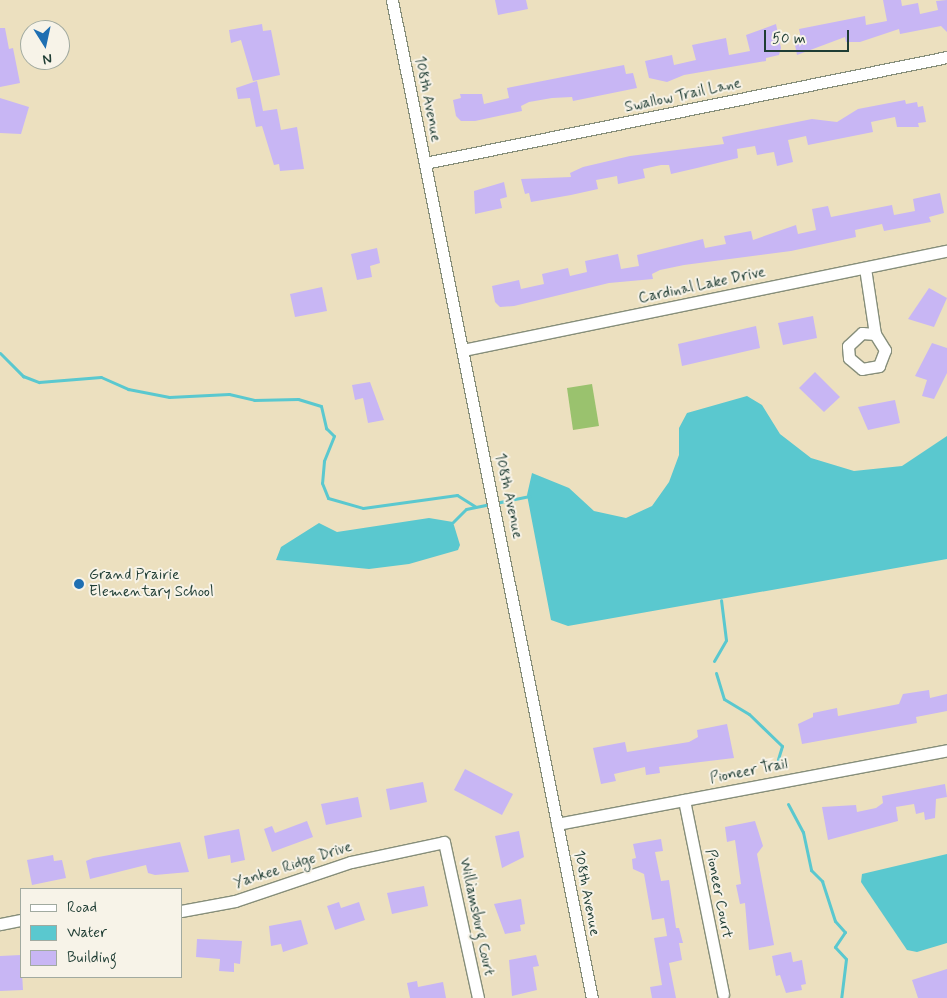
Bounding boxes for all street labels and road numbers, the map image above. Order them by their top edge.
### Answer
street label: 108th Avenue [410,55,444,143]
street label: Swallow Trail Lane [624,75,742,117]
street label: Cardinal Lake Drive [637,264,767,308]
street label: 108th Avenue [490,452,526,540]
street label: Pioneer Trail [709,756,789,788]
street label: Yankee Ridge Drive [232,839,354,893]
street label: 108th Avenue [569,849,603,937]
street label: Pioneer Court [701,849,735,939]
street label: Williamsburg Court [454,855,498,979]

